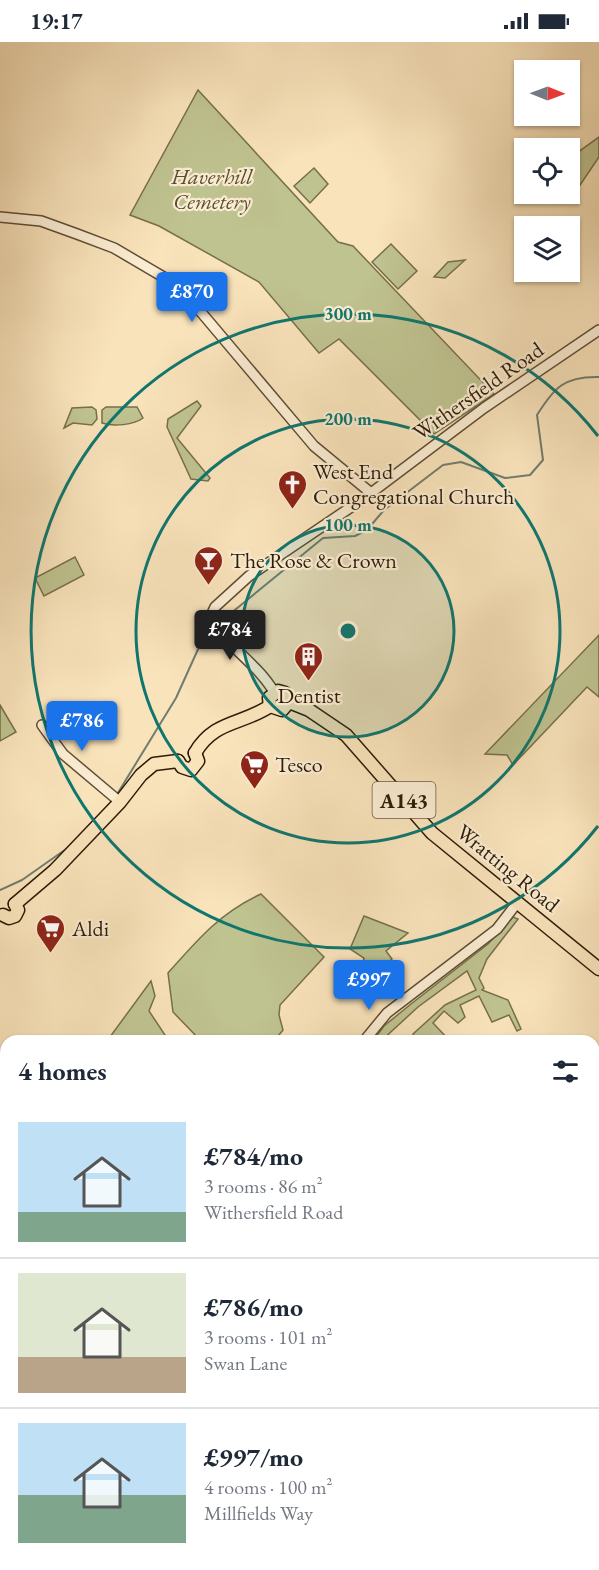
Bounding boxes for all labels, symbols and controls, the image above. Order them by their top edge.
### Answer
text: 19:17 [30,7,83,36]
north arrow [514,60,580,126]
map controls [514,60,580,282]
button: locate [514,138,580,204]
park label: Haverhill Cemetery [170,162,253,216]
button: layers [514,216,580,282]
pin: £870 [156,272,228,323]
text: £870 [170,278,214,304]
text: 300 m [324,302,372,325]
street label: Withersfield Road [407,335,550,447]
text: 200 m [324,407,372,430]
place label: West End Congregational Church [313,457,514,511]
church icon: West End Congregational Church [276,468,308,510]
text: 100 m [324,513,372,536]
bar icon: The Rose & Crown [193,544,225,586]
place label: The Rose & Crown [230,546,397,575]
pin: £784 [194,610,266,661]
text: £784 [208,616,252,642]
centre of rings [338,621,358,641]
building icon: Dentist [293,640,325,682]
place label: Dentist [277,681,341,710]
pin: £786 [46,701,118,752]
text: £786 [60,707,104,733]
supermarket icon: Tesco [238,748,270,790]
place label: Tesco [275,750,323,779]
road number: A143 [372,782,436,818]
street label: Wratting Road [450,817,566,919]
supermarket icon: Aldi [35,912,67,954]
place label: Aldi [71,914,109,943]
pin: £997 [333,960,405,1011]
text: £997 [347,966,391,992]
text: 4 homes [18,1054,107,1088]
icon: filters [549,1055,582,1088]
text: £784/mo [204,1139,303,1173]
icon: home [66,1146,138,1218]
text: 3 rooms · 86 m² [204,1173,323,1199]
text: Withersfield Road [204,1199,343,1225]
text: £786/mo [204,1290,303,1324]
icon: home [66,1297,138,1369]
text: 3 rooms · 101 m² [204,1324,332,1350]
text: Swan Lane [204,1350,287,1376]
text: £997/mo [204,1440,303,1474]
icon: home [66,1447,138,1519]
text: 4 rooms · 100 m² [204,1474,332,1500]
text: Millfields Way [204,1500,313,1526]

